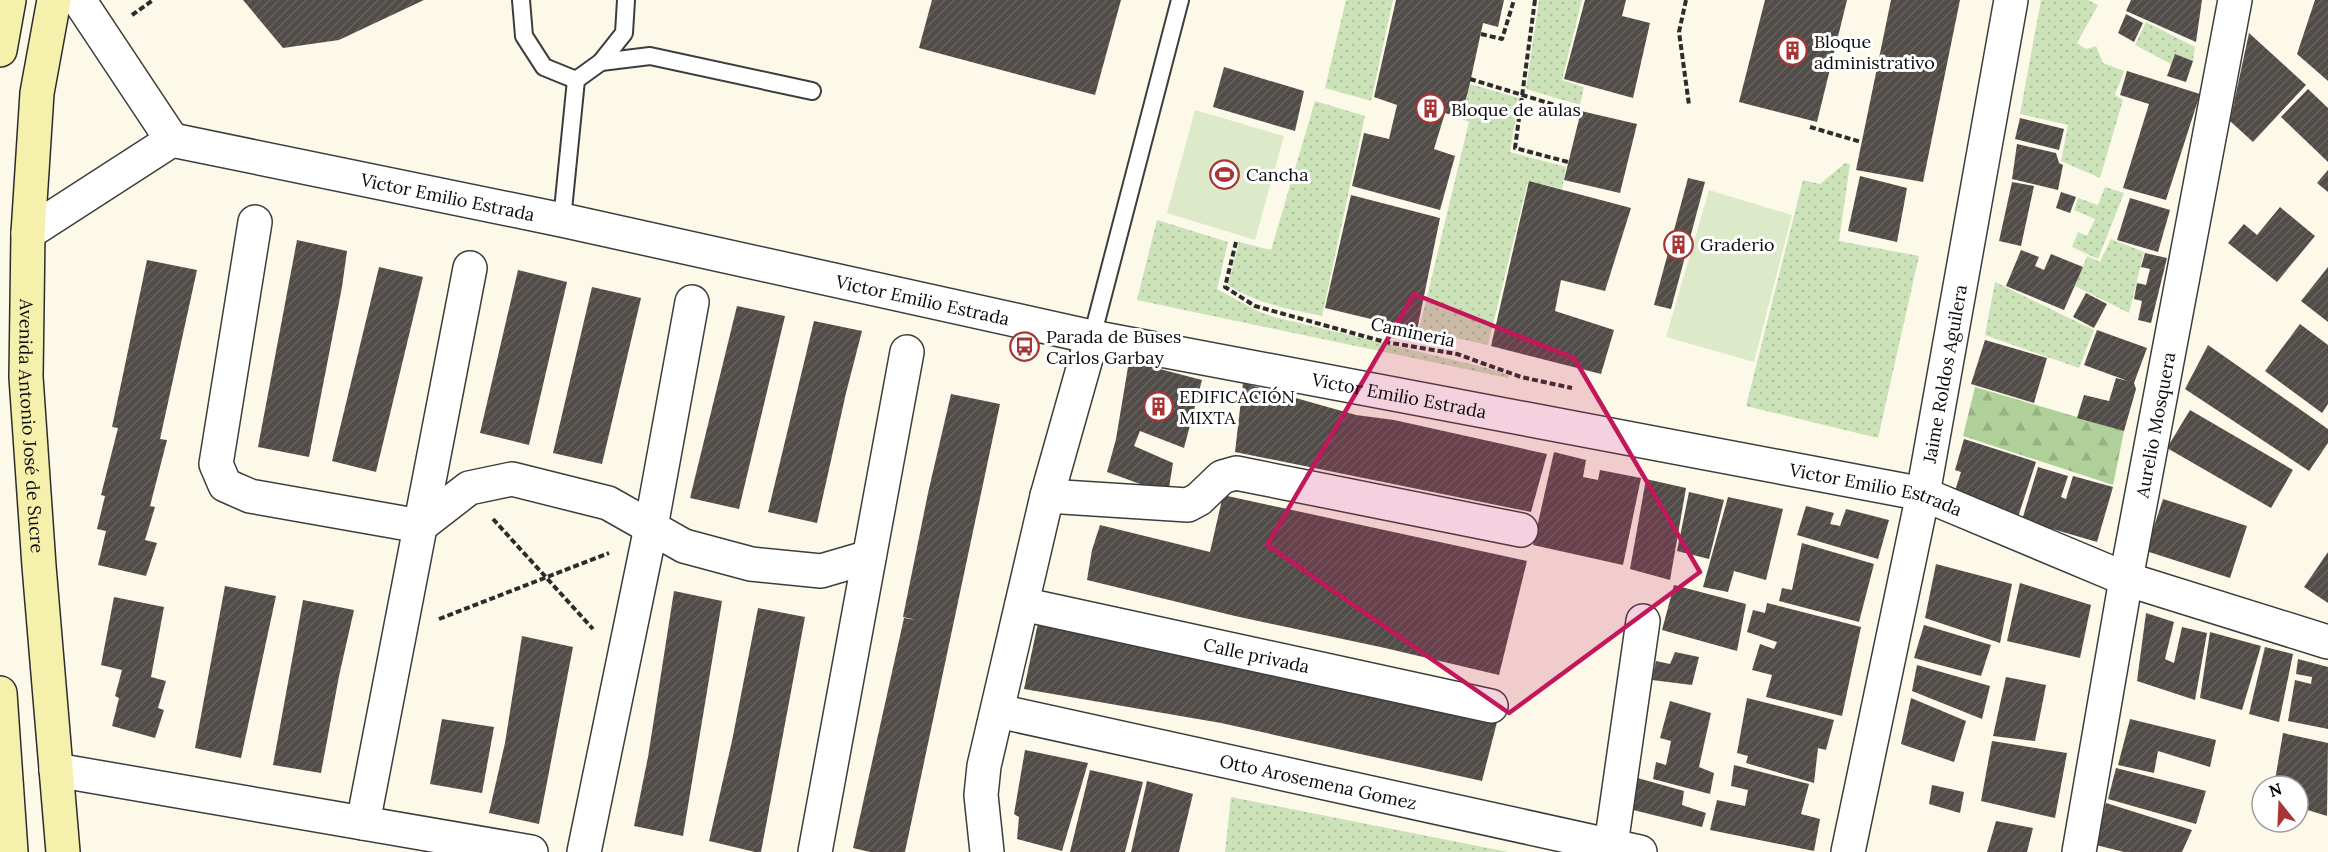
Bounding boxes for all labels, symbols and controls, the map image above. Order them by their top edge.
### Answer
place label: Bloque administrativo [1814,30,1935,74]
building icon: Bloque administrativo [1777,35,1809,67]
building icon: Bloque de aulas [1414,93,1446,125]
place label: Bloque de aulas [1451,98,1581,121]
sports icon: Cancha [1209,158,1241,190]
place label: Cancha [1246,163,1308,186]
street label: Victor Emilio Estrada [358,167,537,226]
building icon: Graderio [1663,228,1695,260]
place label: Graderio [1700,233,1775,256]
street label: Victor Emilio Estrada [833,269,1012,330]
street label: Jaime Roldos Aguilera [1917,282,1972,466]
street label: Avenida Antonio José de Sucre [14,298,50,554]
street label: Camineria [1369,312,1457,352]
place label: Parada de Buses Carlos Garbay [1046,325,1181,369]
bus stop icon: Parada de Buses Carlos Garbay [1009,330,1041,362]
street label: Aurelio Mosquera [2130,350,2180,500]
street label: Victor Emilio Estrada [1309,367,1488,423]
place label: EDIFICACIÓN MIXTA [1179,385,1295,429]
building icon: EDIFICACIÓN MIXTA [1142,390,1174,422]
street label: Victor Emilio Estrada [1787,457,1966,521]
street label: Calle privada [1201,632,1312,678]
street label: Otto Arosemena Gomez [1218,749,1419,814]
north arrow [2250,774,2310,834]
text: N [2266,778,2284,801]

